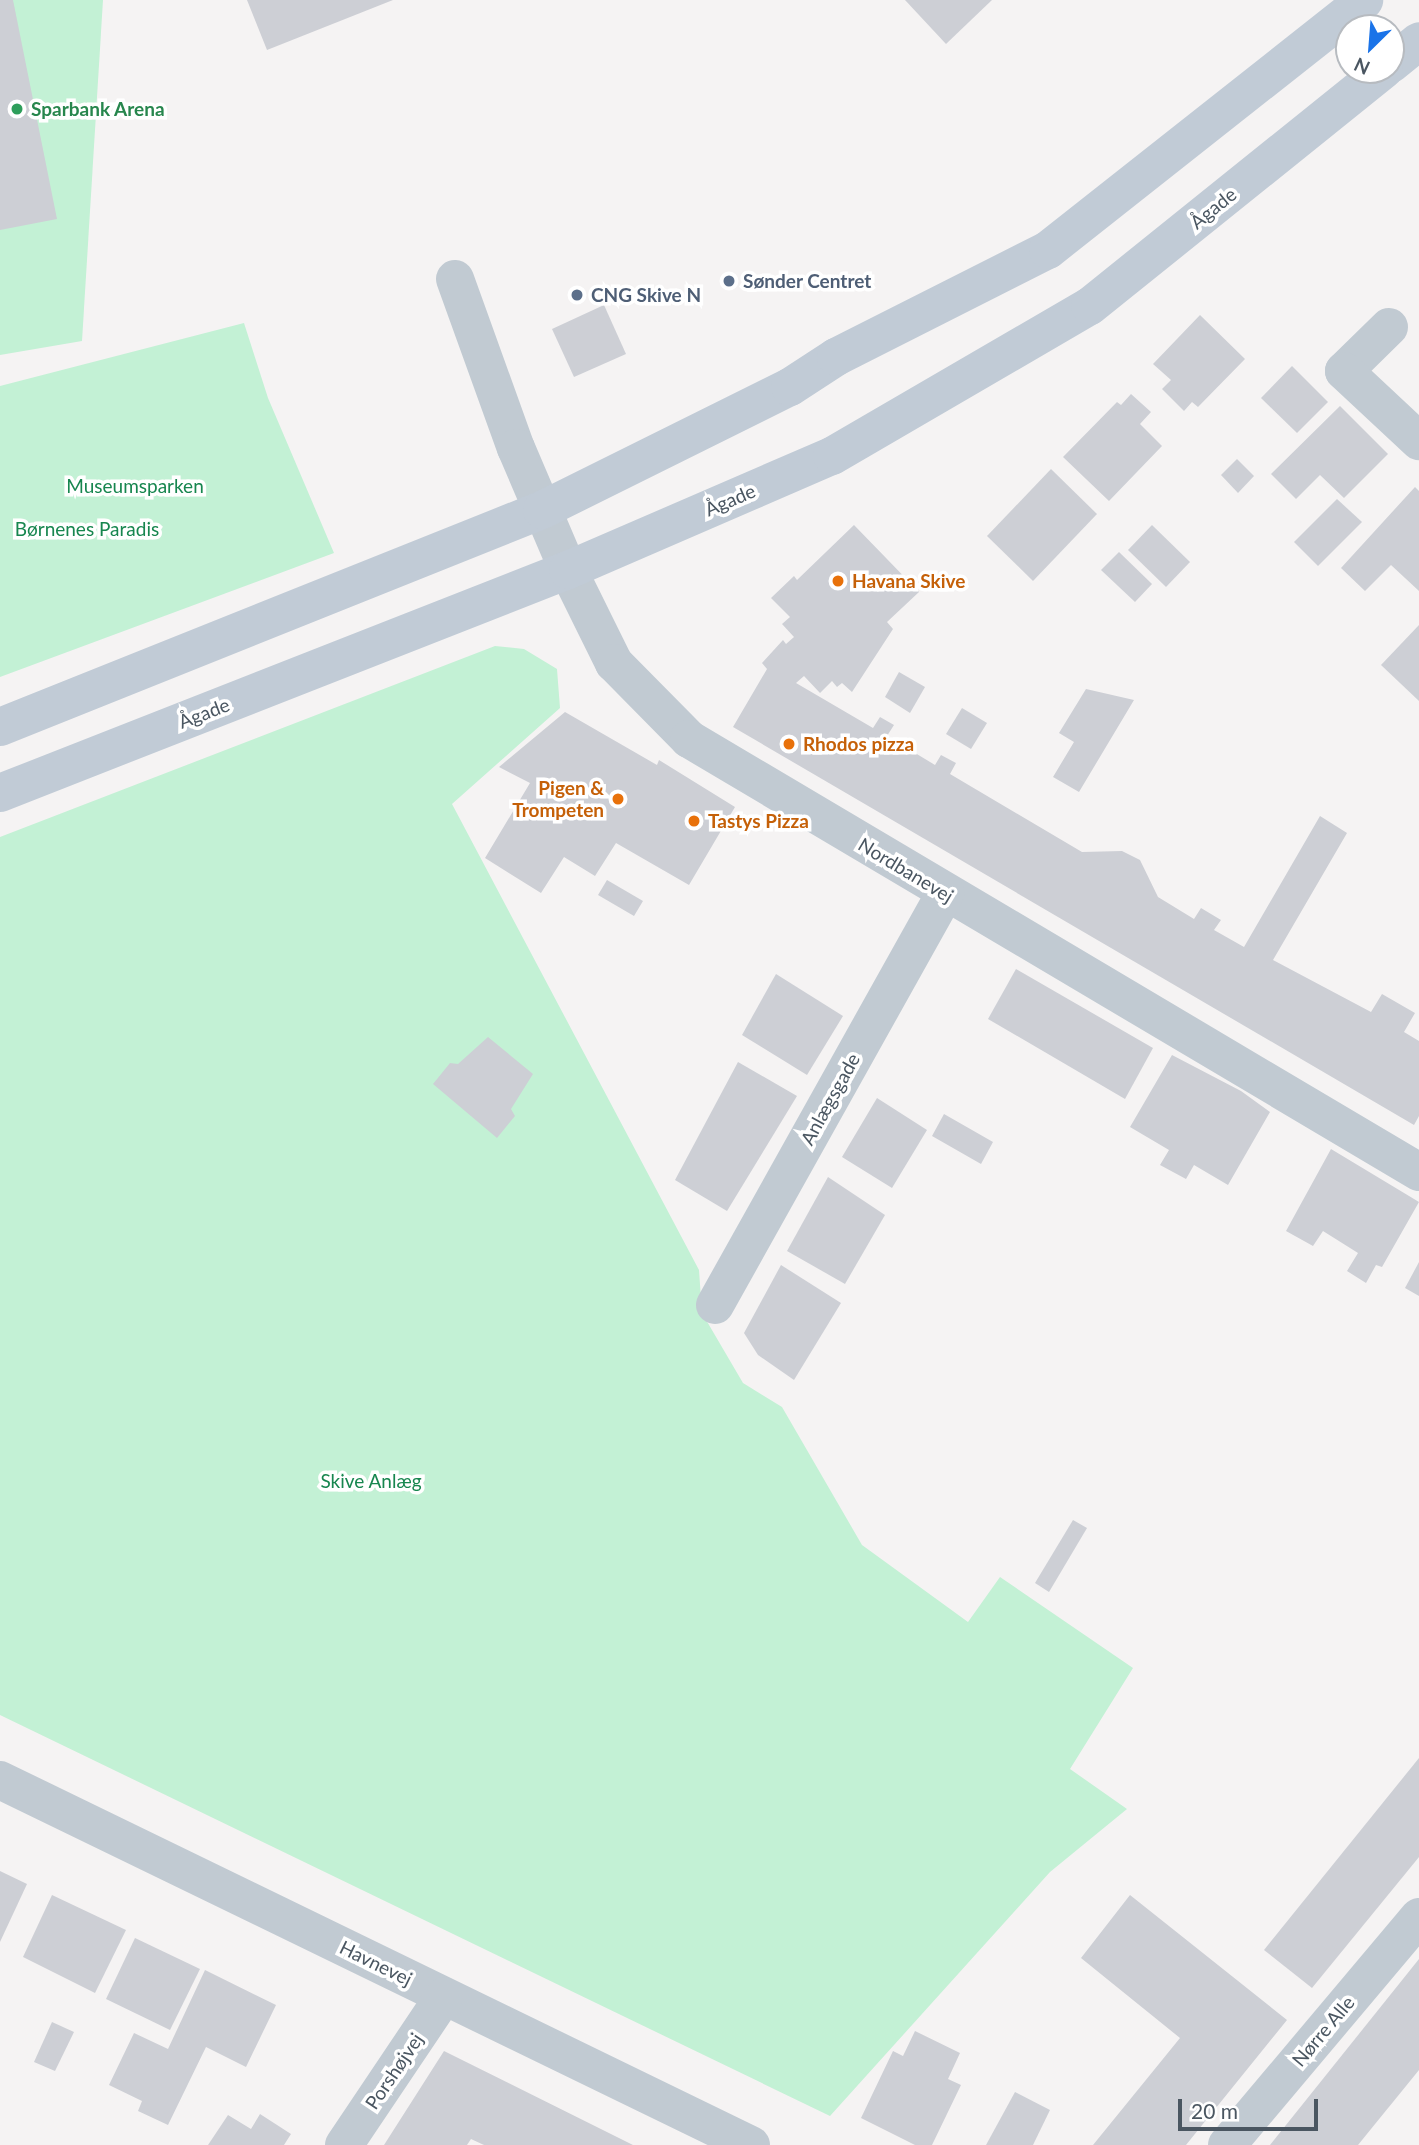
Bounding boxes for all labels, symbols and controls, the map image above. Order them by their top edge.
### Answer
north arrow [1335,14,1405,84]
text: N [1350,53,1373,80]
place label: Sparbank Arena [31,98,165,120]
marker: Sparbank Arena [9,101,25,117]
street label: Ågade [1185,183,1241,233]
place label: Sønder Centret [743,270,872,292]
marker: Sønder Centret [721,273,737,289]
place label: CNG Skive N [591,284,701,306]
marker: CNG Skive N [569,287,585,303]
park label: Museumsparken [66,475,204,497]
street label: Ågade [701,479,759,521]
park label: Børnenes Paradis [15,518,159,540]
place label: Havana Skive [852,570,965,592]
marker: Havana Skive [830,573,846,589]
street label: Ågade [175,693,233,733]
place label: Rhodos pizza [803,733,914,755]
marker: Rhodos pizza [781,736,797,752]
place label: Pigen & Trompeten [512,777,604,821]
marker: Pigen & Trompeten [610,791,626,807]
place label: Tastys Pizza [708,810,809,832]
marker: Tastys Pizza [686,813,702,829]
street label: Nordbanevej [854,833,958,907]
street label: Anlægsgade [795,1049,865,1149]
park label: Skive Anlæg [320,1470,422,1492]
street label: Havnevej [336,1936,416,1990]
street label: Nørre Alle [1287,1991,1359,2071]
street label: Porshøjvej [360,2029,428,2113]
scale bar [1181,2086,1321,2130]
text: 20 m [1191,2098,1238,2123]

